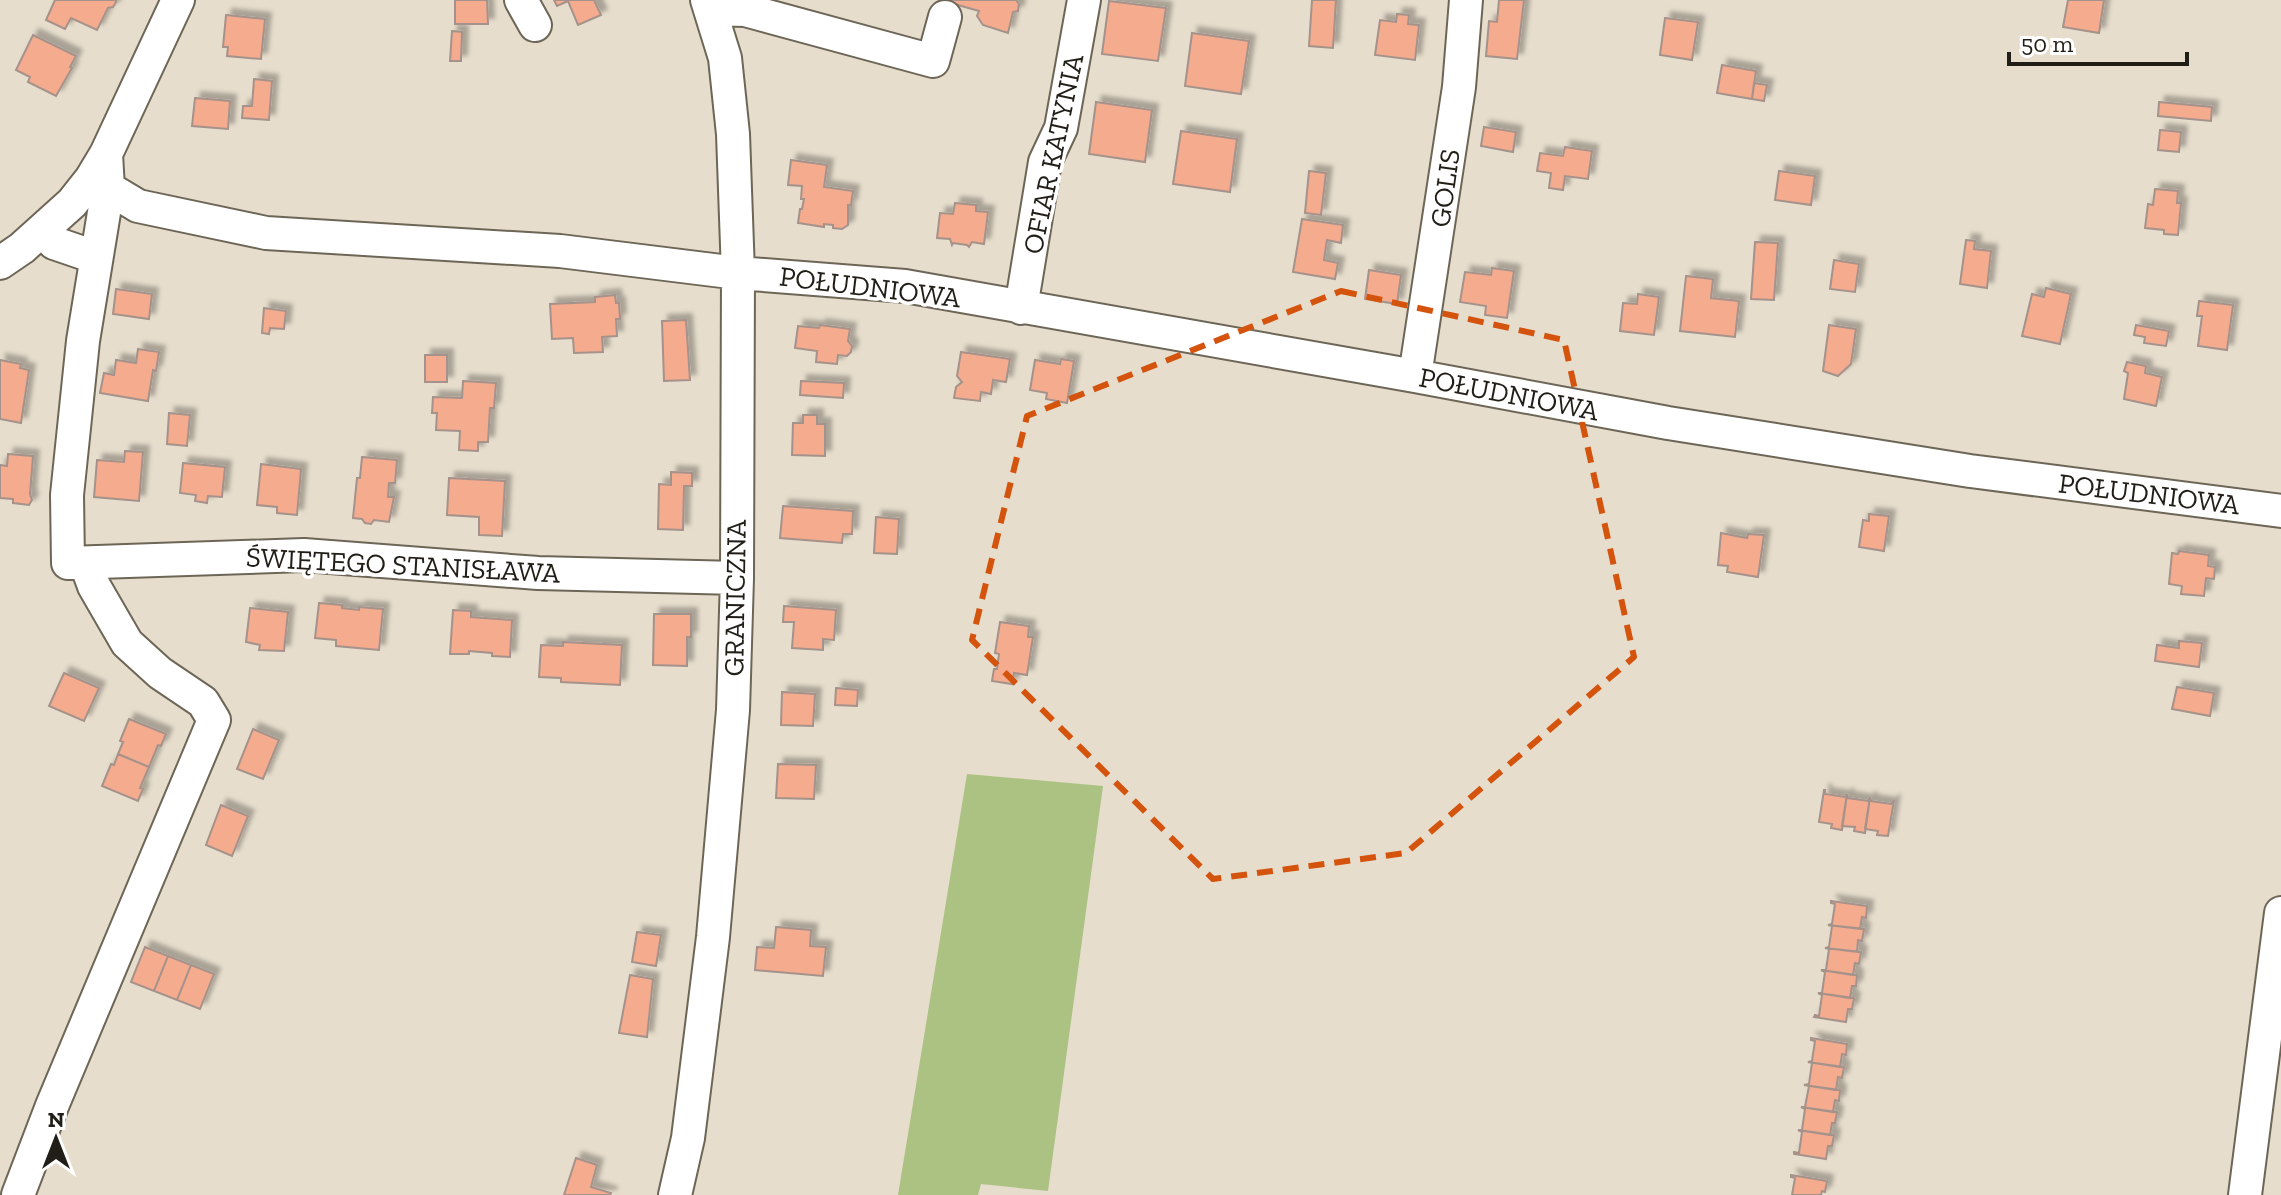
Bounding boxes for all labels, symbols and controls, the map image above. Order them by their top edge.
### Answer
scale bar [2009,16,2187,66]
text: 50 m [2021,29,2074,58]
street label: OFIAR KATYNIA [1016,50,1090,257]
street label: GOLIS [1423,147,1467,229]
street label: POŁUDNIOWA [778,260,963,315]
street label: POŁUDNIOWA [1416,360,1602,428]
street label: POŁUDNIOWA [2057,467,2242,522]
street label: GRANICZNA [717,519,753,677]
street label: ŚWIĘTEGO STANISŁAWA [245,540,562,590]
north arrow [16,1099,96,1179]
text: N [48,1106,65,1133]

